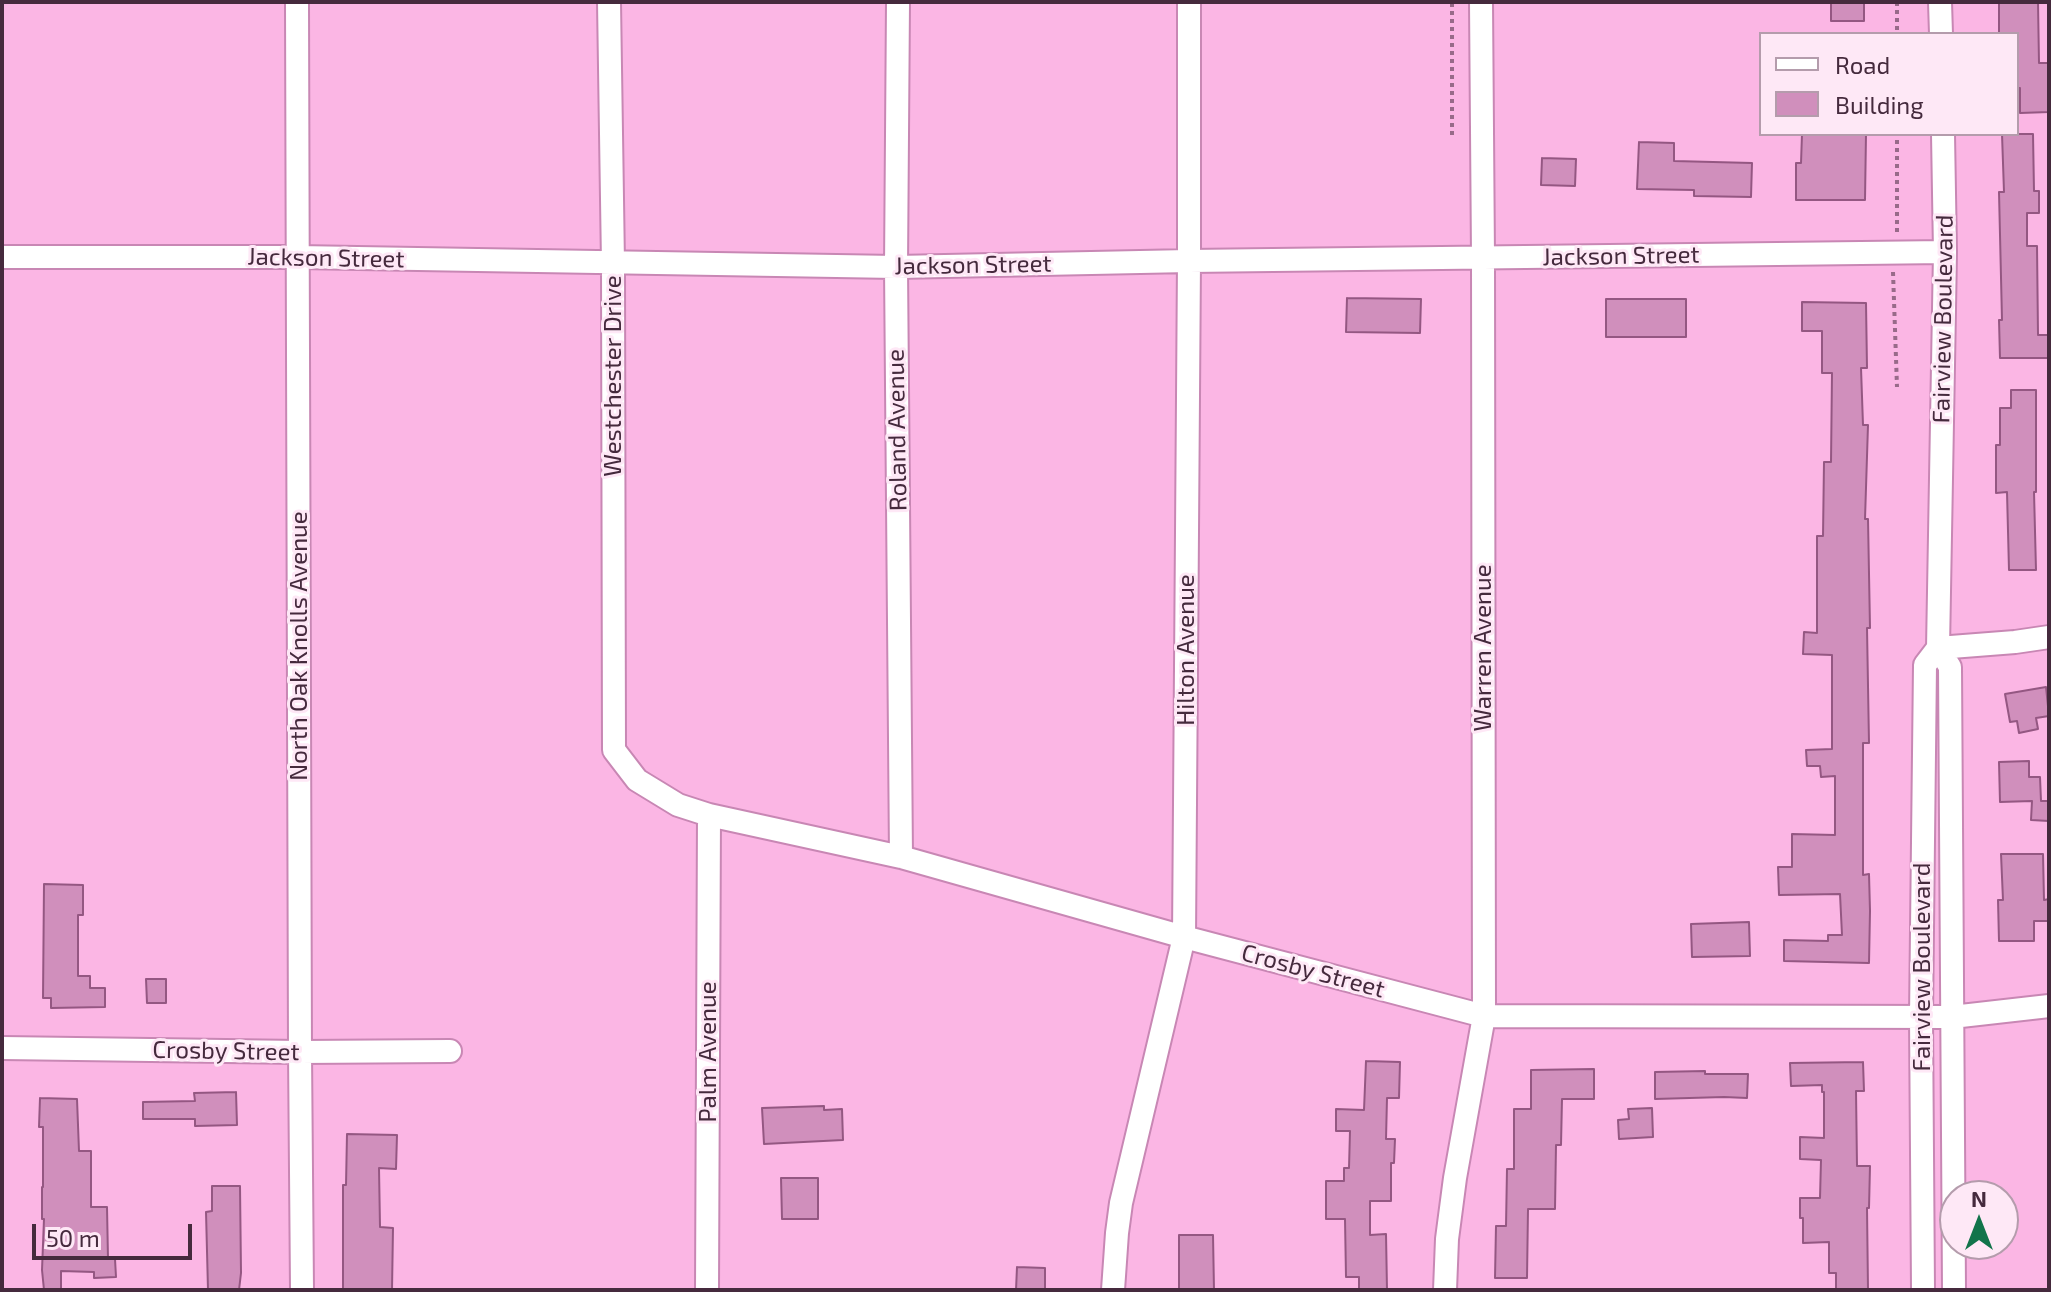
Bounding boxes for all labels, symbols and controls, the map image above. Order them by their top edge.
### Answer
legend [1759,32,2019,136]
text: Road [1835,50,1890,79]
text: Building [1835,90,1924,119]
street label: Fairview Boulevard [1927,214,1959,424]
street label: Jackson Street [1542,240,1700,272]
street label: Jackson Street [247,242,405,274]
street label: Jackson Street [894,249,1052,281]
street label: Westchester Drive [599,275,627,477]
street label: Roland Avenue [881,349,913,511]
street label: North Oak Knolls Avenue [285,511,313,781]
street label: Warren Avenue [1469,564,1497,732]
street label: Hilton Avenue [1172,574,1200,726]
street label: Fairview Boulevard [1908,863,1936,1071]
street label: Crosby Street [1238,938,1388,1004]
street label: Palm Avenue [694,981,722,1123]
street label: Crosby Street [152,1035,300,1067]
north arrow [1939,1180,2019,1260]
text: N [1971,1185,1987,1211]
scale bar [36,1208,196,1258]
text: 50 m [46,1223,100,1252]

